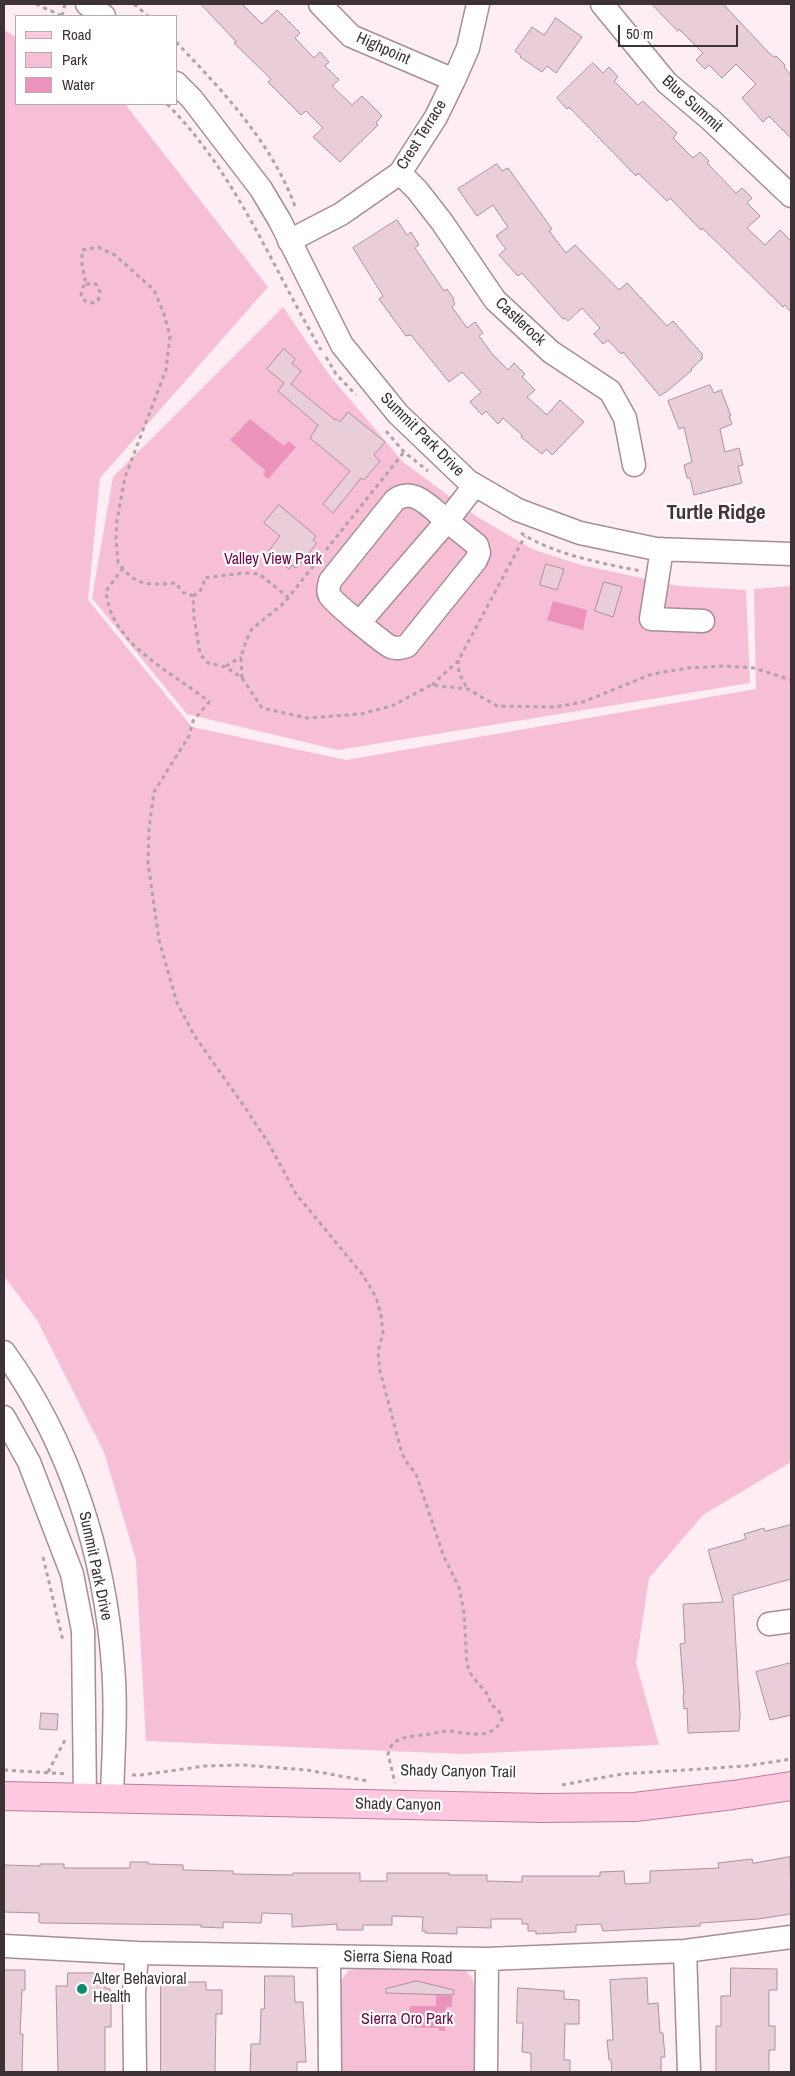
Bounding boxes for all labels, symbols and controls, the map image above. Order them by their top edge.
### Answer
legend [15,15,178,105]
scale bar [620,15,740,47]
text: 50 m [626,23,653,44]
text: Road [62,24,91,45]
street label: Highpoint [353,29,413,69]
text: Park [62,49,87,70]
street label: Blue Summit [658,72,726,136]
text: Water [62,74,94,95]
street label: Crest Terrace [393,97,451,173]
street label: Castlerock [491,294,549,350]
street label: Summit Park Drive [376,389,468,481]
district label: Turtle Ridge [666,500,766,526]
park label: Valley View Park [224,550,322,570]
street label: Summit Park Drive [74,1510,116,1622]
street label: Shady Canyon Trail [400,1761,516,1783]
street label: Shady Canyon [355,1795,441,1815]
street label: Sierra Siena Road [344,1947,452,1969]
place label: Alter Behavioral Health [93,1970,186,2008]
marker: Alter Behavioral Health [75,1982,89,1996]
park label: Sierra Oro Park [361,2010,453,2030]

